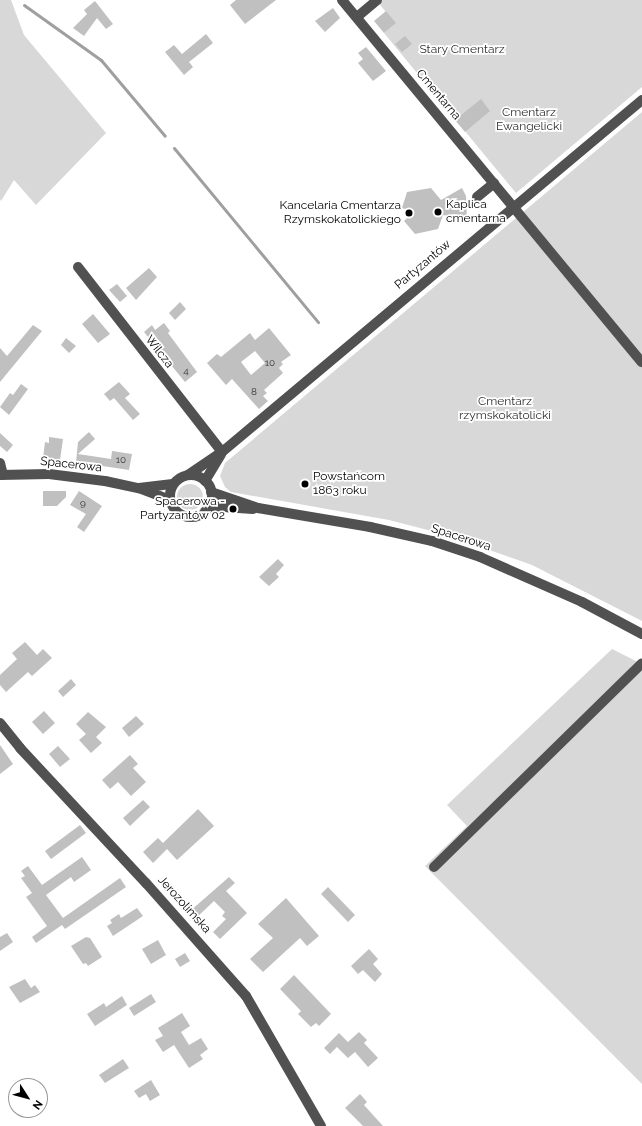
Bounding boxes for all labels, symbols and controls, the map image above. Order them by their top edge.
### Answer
park label: Stary Cmentarz [419,43,505,57]
street label: Cmentarna [413,67,463,123]
park label: Cmentarz Ewangelicki [496,106,562,134]
place label: Kaplica cmentarna [446,198,506,226]
place label: Kancelaria Cmentarza Rzymskokatolickiego [279,199,401,227]
marker: Kaplica cmentarna [433,207,443,217]
marker: Kancelaria Cmentarza Rzymskokatolickiego [404,208,414,218]
street label: Partyzantów [392,237,454,293]
street label: Wilcza [142,333,176,371]
house number: 10 [265,357,275,369]
house number: 4 [183,365,189,377]
house number: 8 [251,386,257,398]
park label: Cmentarz rzymskokatolicki [459,395,551,423]
house number: 10 [116,454,126,466]
street label: Spacerowa [39,455,103,475]
place label: Powstańcom 1863 roku [313,470,385,498]
marker: Powstańcom 1863 roku [300,479,310,489]
place label: Spacerowa - Partyzantów 02 [140,495,225,523]
house number: 9 [80,497,86,509]
marker: Spacerowa - Partyzantów 02 [228,504,238,514]
street label: Spacerowa [429,522,493,554]
street label: Jerozolimska [154,873,214,937]
north arrow [8,1078,48,1118]
text: N [30,1098,45,1112]

